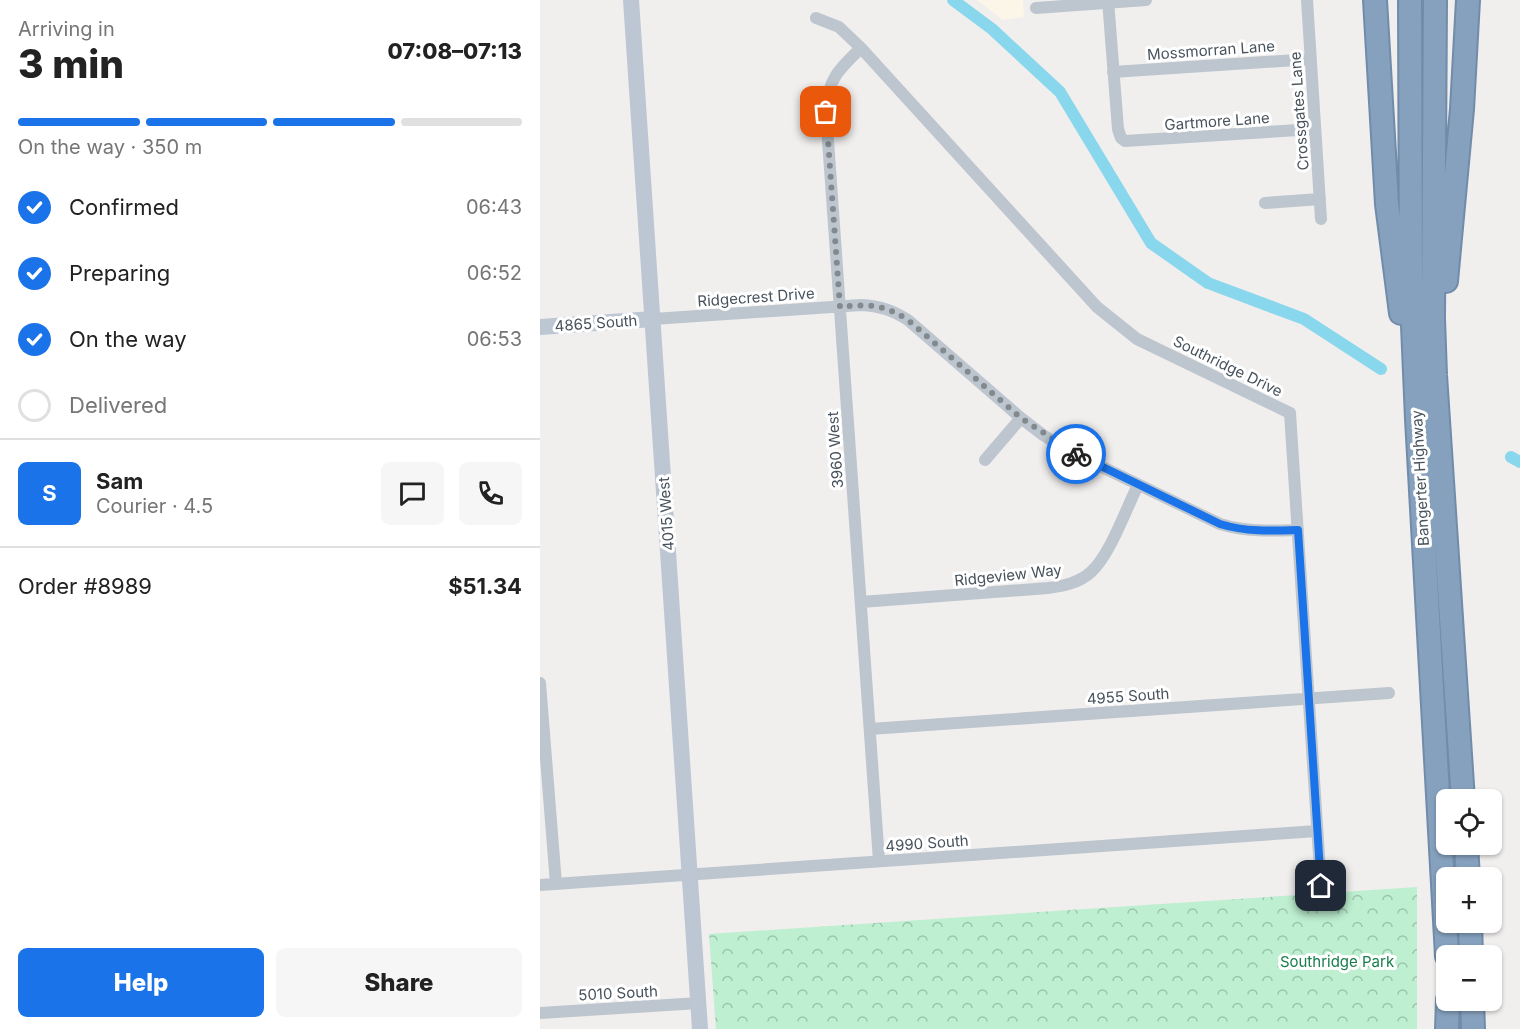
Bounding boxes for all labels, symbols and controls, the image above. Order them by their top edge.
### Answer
text: Arriving in [18,17,115,41]
street label: Mossmorran Lane [1146,36,1276,64]
text: 07:08–07:13 [388,38,522,64]
text: 3 min [18,40,124,87]
street label: Crossgates Lane [1285,51,1313,171]
pin [800,86,851,137]
icon: bag [809,95,842,128]
street label: Gartmore Lane [1164,108,1270,134]
text: On the way · 350 m [18,135,202,159]
icon: check [18,191,51,224]
text: Confirmed [69,194,179,220]
text: 06:43 [466,195,522,219]
icon: check [18,257,51,290]
text: Preparing [69,260,170,286]
text: 06:52 [467,261,522,285]
street label: Ridgecrest Drive [697,283,815,311]
street label: 4865 South [554,311,638,335]
icon: check [18,323,51,356]
text: On the way [69,326,187,352]
text: 06:53 [467,327,522,351]
street label: Southridge Drive [1170,331,1286,401]
text: Delivered [69,392,167,418]
street label: Bangerter Highway [1407,409,1433,546]
street label: 3960 West [823,411,847,489]
courier [1046,424,1106,484]
icon: bike [1060,438,1093,471]
button: chat [381,462,444,525]
button: phone [459,462,522,525]
text: Sam [96,468,143,494]
street label: 4015 West [654,476,678,552]
text: S [42,480,57,506]
text: Courier · 4.5 [96,494,213,518]
street label: Ridgeview Way [953,560,1063,590]
text: Order #8989 [18,573,152,599]
text: $51.34 [448,573,522,599]
street label: 4955 South [1086,684,1170,708]
map controls [1436,789,1502,1011]
button: locate [1436,789,1502,855]
street label: 4990 South [885,831,969,855]
pin [1295,860,1346,911]
button: + [1436,867,1502,933]
icon: home [1304,869,1337,902]
button: − [1436,945,1502,1011]
button: Help [18,948,264,1017]
button: Share [276,948,522,1017]
park label: Southridge Park [1280,952,1395,971]
street label: 5010 South [578,981,658,1005]

